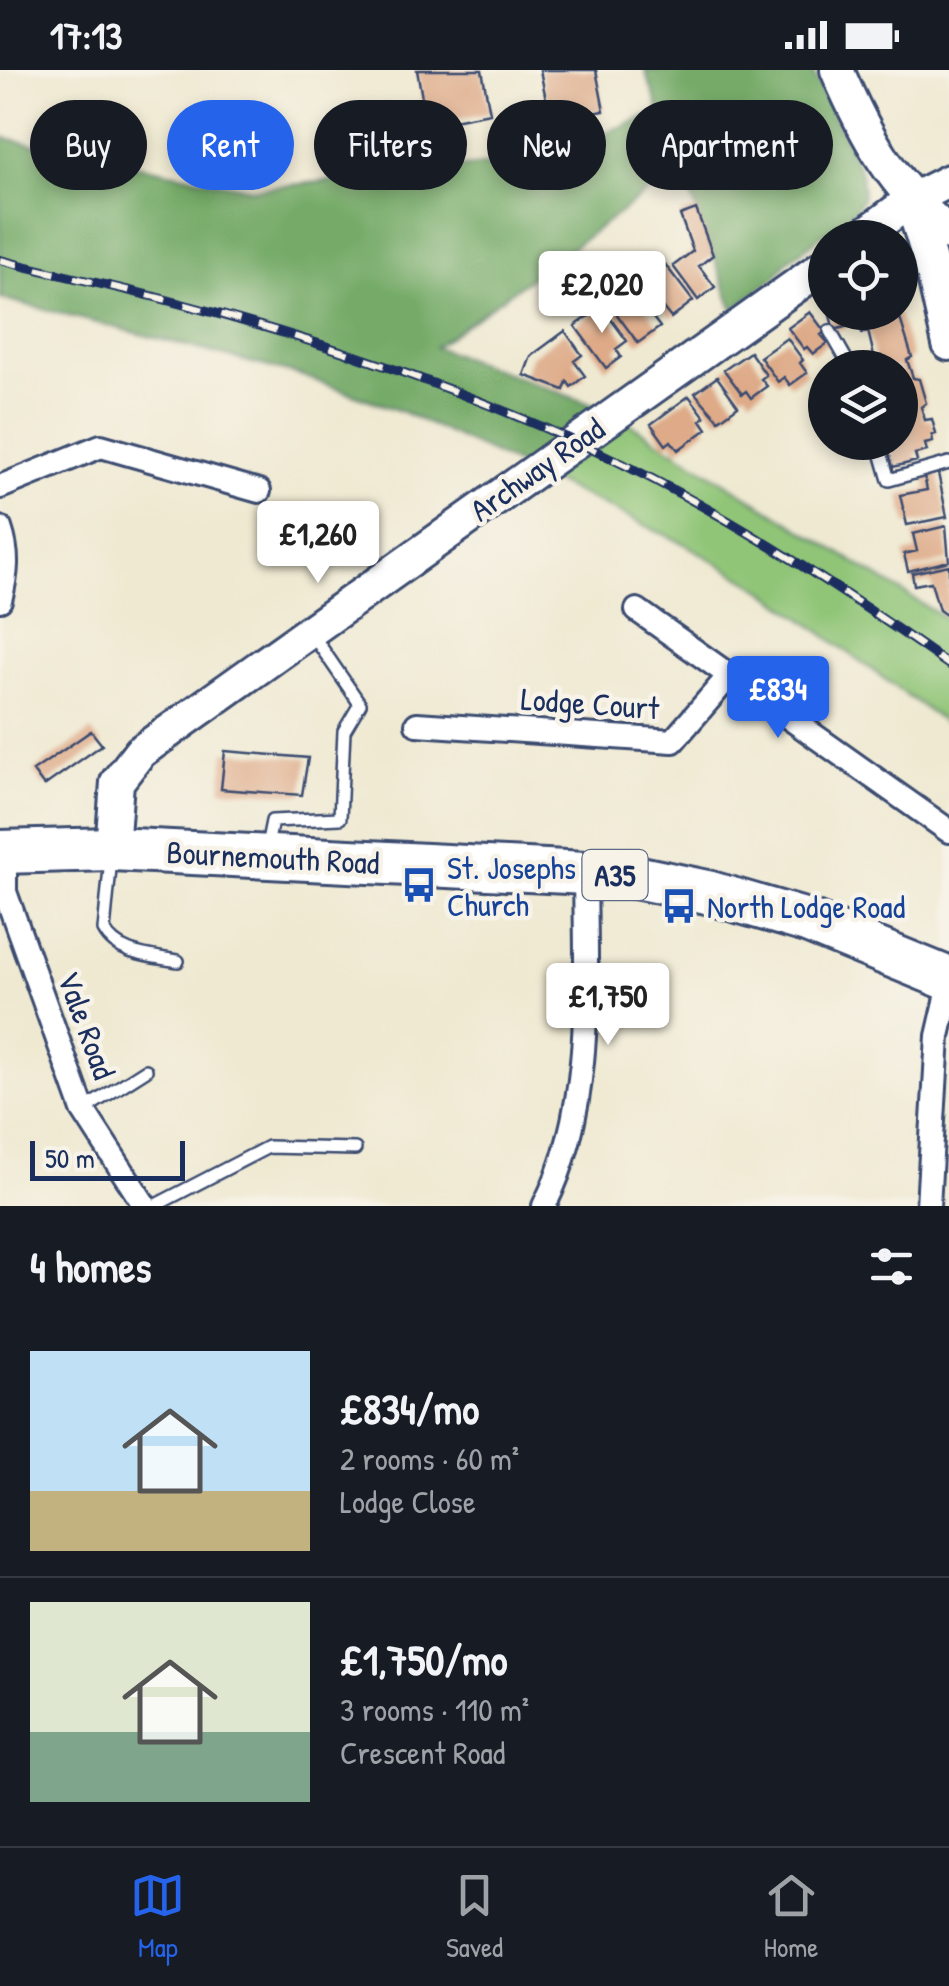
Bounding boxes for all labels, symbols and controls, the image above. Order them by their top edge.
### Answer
text: 17:13 [50,9,122,61]
chip: Buy [30,100,147,190]
chip: Rent [167,100,294,190]
chip: Filters [314,100,467,190]
chip: New [487,100,606,190]
chip: Apartment [626,100,833,190]
map controls [808,220,918,460]
button: locate [808,220,918,330]
pin: £2,020 [521,251,683,336]
text: £2,020 [561,262,643,305]
button: layers [808,350,918,460]
street label: Archway Road [461,407,613,531]
pin: £1,260 [237,501,399,586]
text: £1,260 [279,512,357,555]
pin: £834 [719,656,837,741]
text: £834 [749,667,807,710]
street label: Lodge Court [520,677,661,729]
street label: Bournemouth Road [165,830,381,884]
place label: St. Josephs Church [447,846,576,926]
road number: A35 [582,850,648,900]
bus stop icon: St. Josephs Church [400,866,438,904]
place label: North Lodge Road [707,885,905,928]
bus stop icon: North Lodge Road [660,887,698,925]
pin: £1,750 [527,963,689,1048]
street label: Vale Road [48,965,126,1085]
text: £1,750 [568,974,648,1017]
scale bar [30,1136,185,1180]
text: 50 m [45,1139,95,1177]
text: 4 homes [30,1238,151,1295]
icon: filters [864,1239,919,1294]
text: £834/mo [340,1380,479,1437]
icon: home [110,1391,230,1511]
text: 2 rooms · 60 m² [340,1437,519,1480]
text: Lodge Close [340,1480,476,1523]
text: £1,750/mo [340,1631,507,1688]
icon: home [110,1642,230,1762]
text: 3 rooms · 110 m² [340,1688,529,1731]
text: Crescent Road [340,1731,505,1774]
tab: Map [130,1868,185,1966]
tab: Saved [446,1868,503,1966]
tab: Home [764,1868,819,1966]

